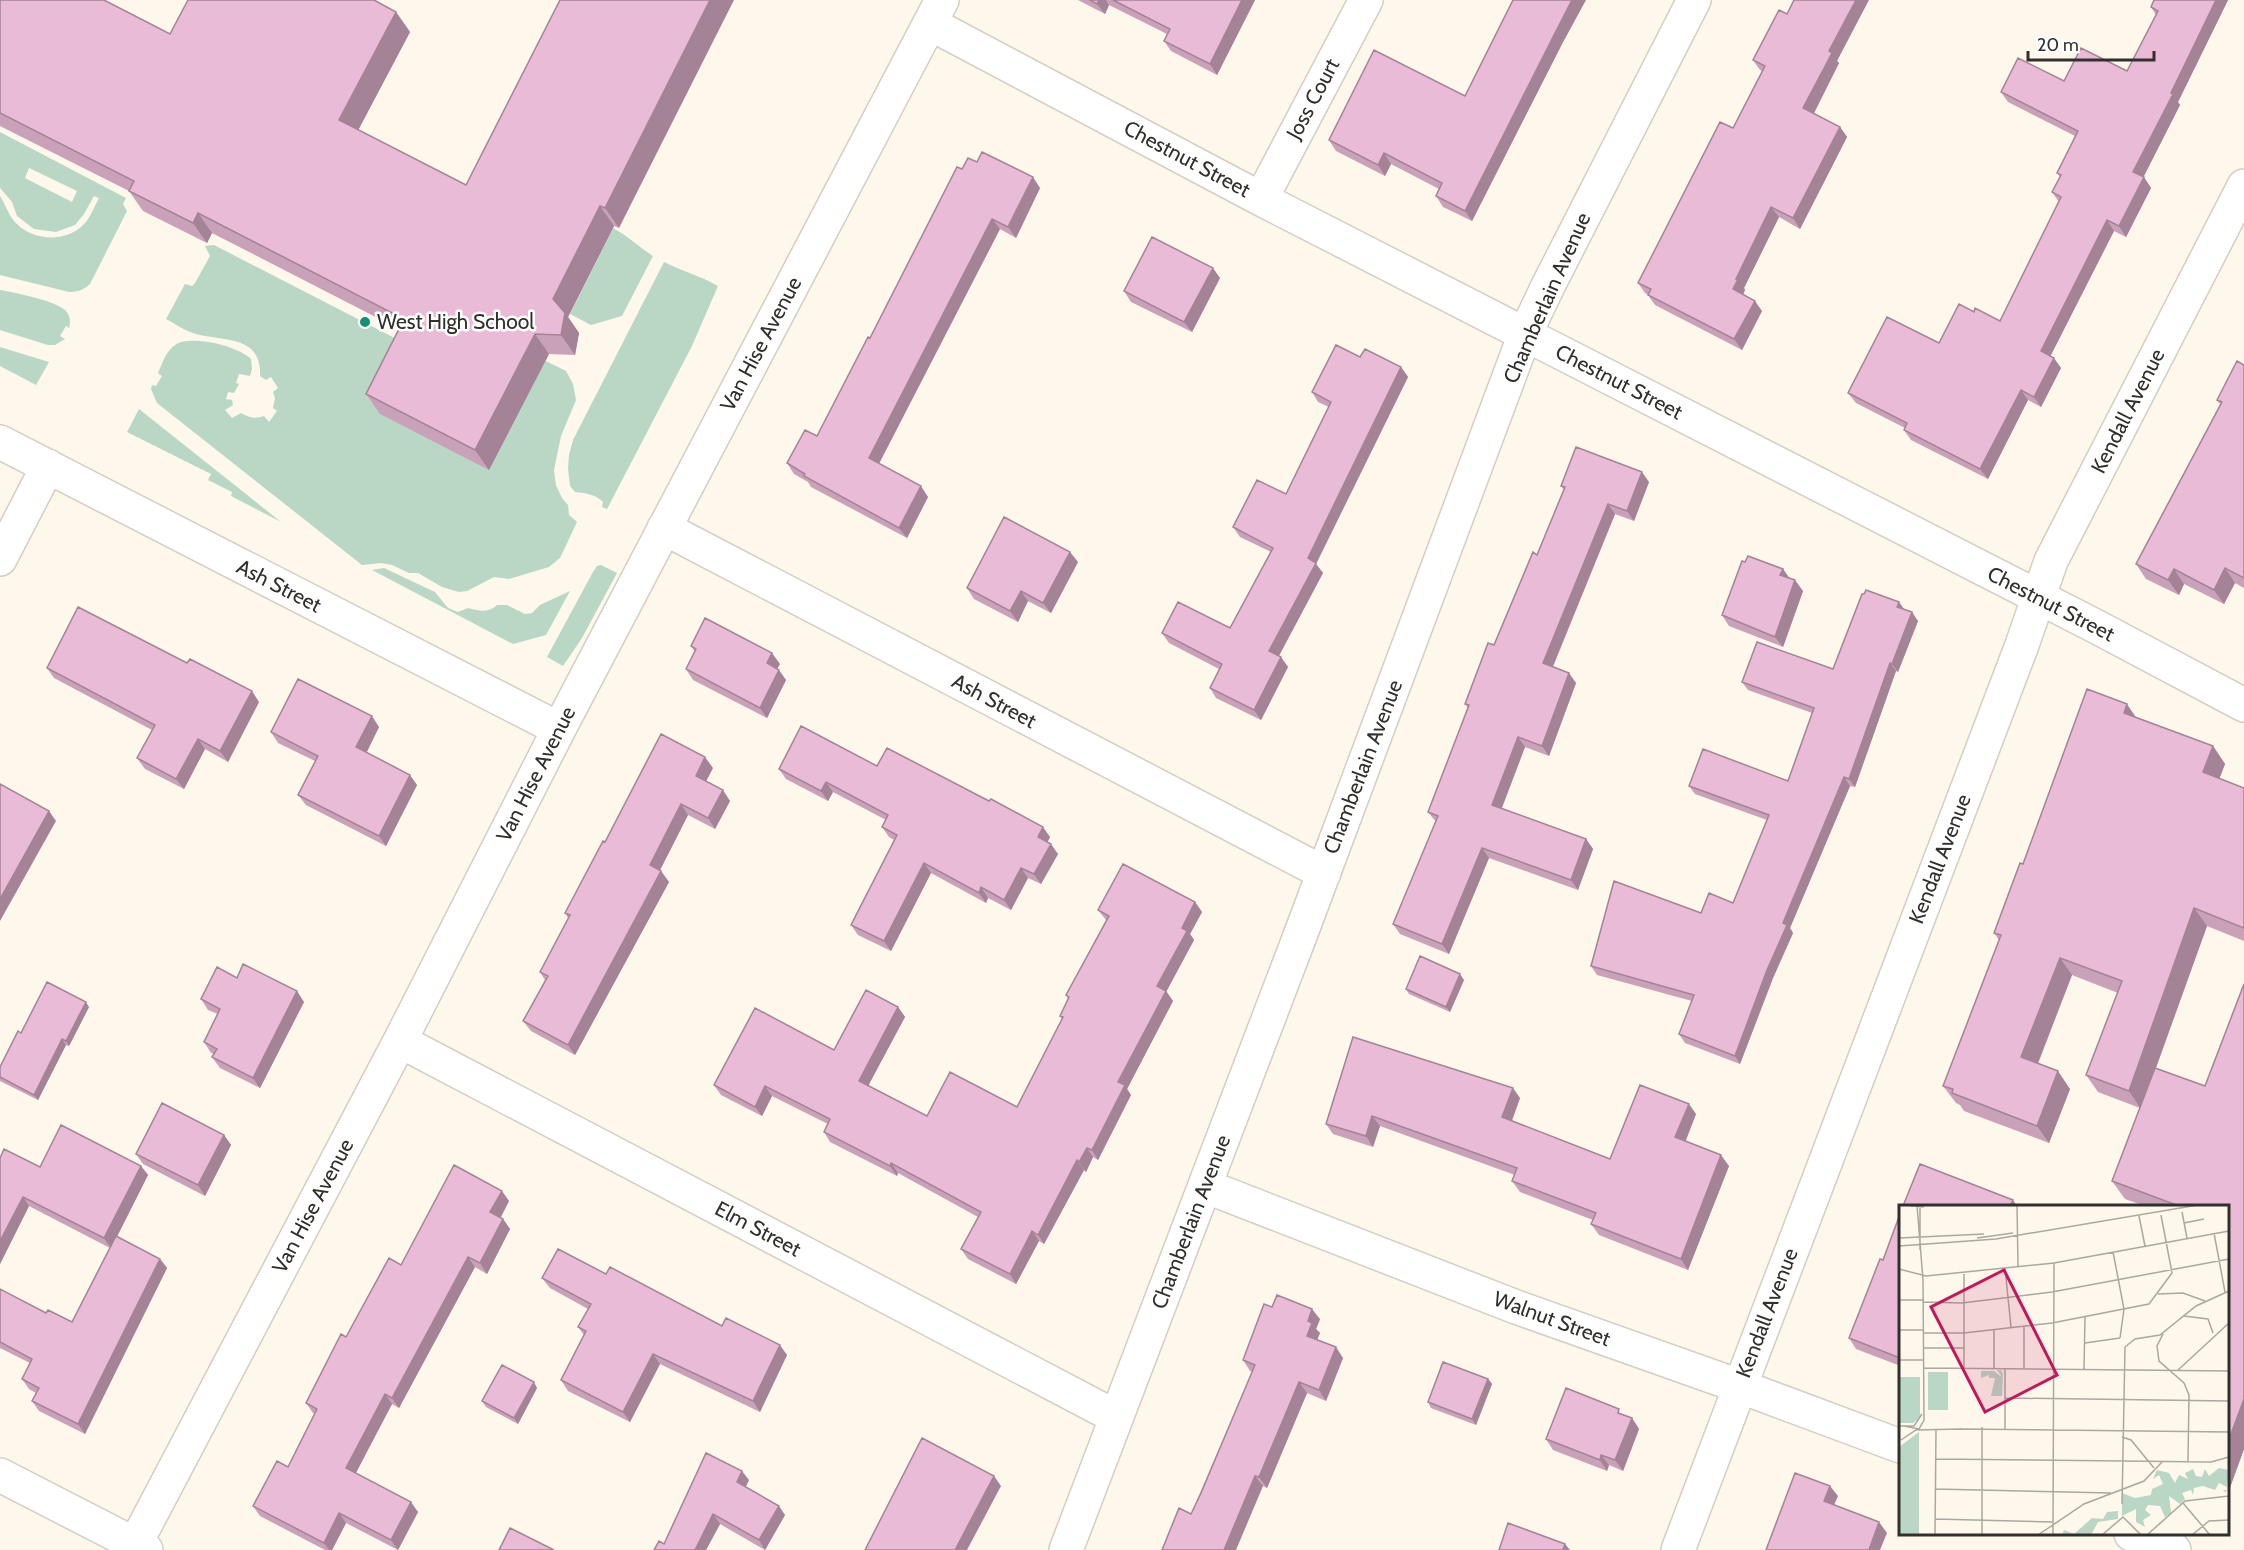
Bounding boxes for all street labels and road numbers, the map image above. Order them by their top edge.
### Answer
street label: Joss Court [1280,54,1344,144]
street label: Chestnut Street [1120,115,1255,202]
street label: Chamberlain Avenue [1498,208,1596,387]
street label: Van Hise Avenue [715,272,807,415]
street label: Chestnut Street [1551,339,1687,424]
street label: Kendall Avenue [2085,344,2170,477]
street label: Ash Street [233,554,326,618]
street label: Chestnut Street [1983,561,2119,646]
street label: Ash Street [948,668,1041,733]
street label: Chamberlain Avenue [1318,676,1407,857]
street label: Van Hise Avenue [491,702,580,846]
street label: Kendall Avenue [1903,790,1976,927]
street label: Chamberlain Avenue [1146,1131,1235,1312]
street label: Van Hise Avenue [267,1134,359,1277]
street label: Elm Street [711,1196,805,1262]
street label: Kendall Avenue [1730,1244,1803,1381]
street label: Walnut Street [1490,1286,1614,1351]

